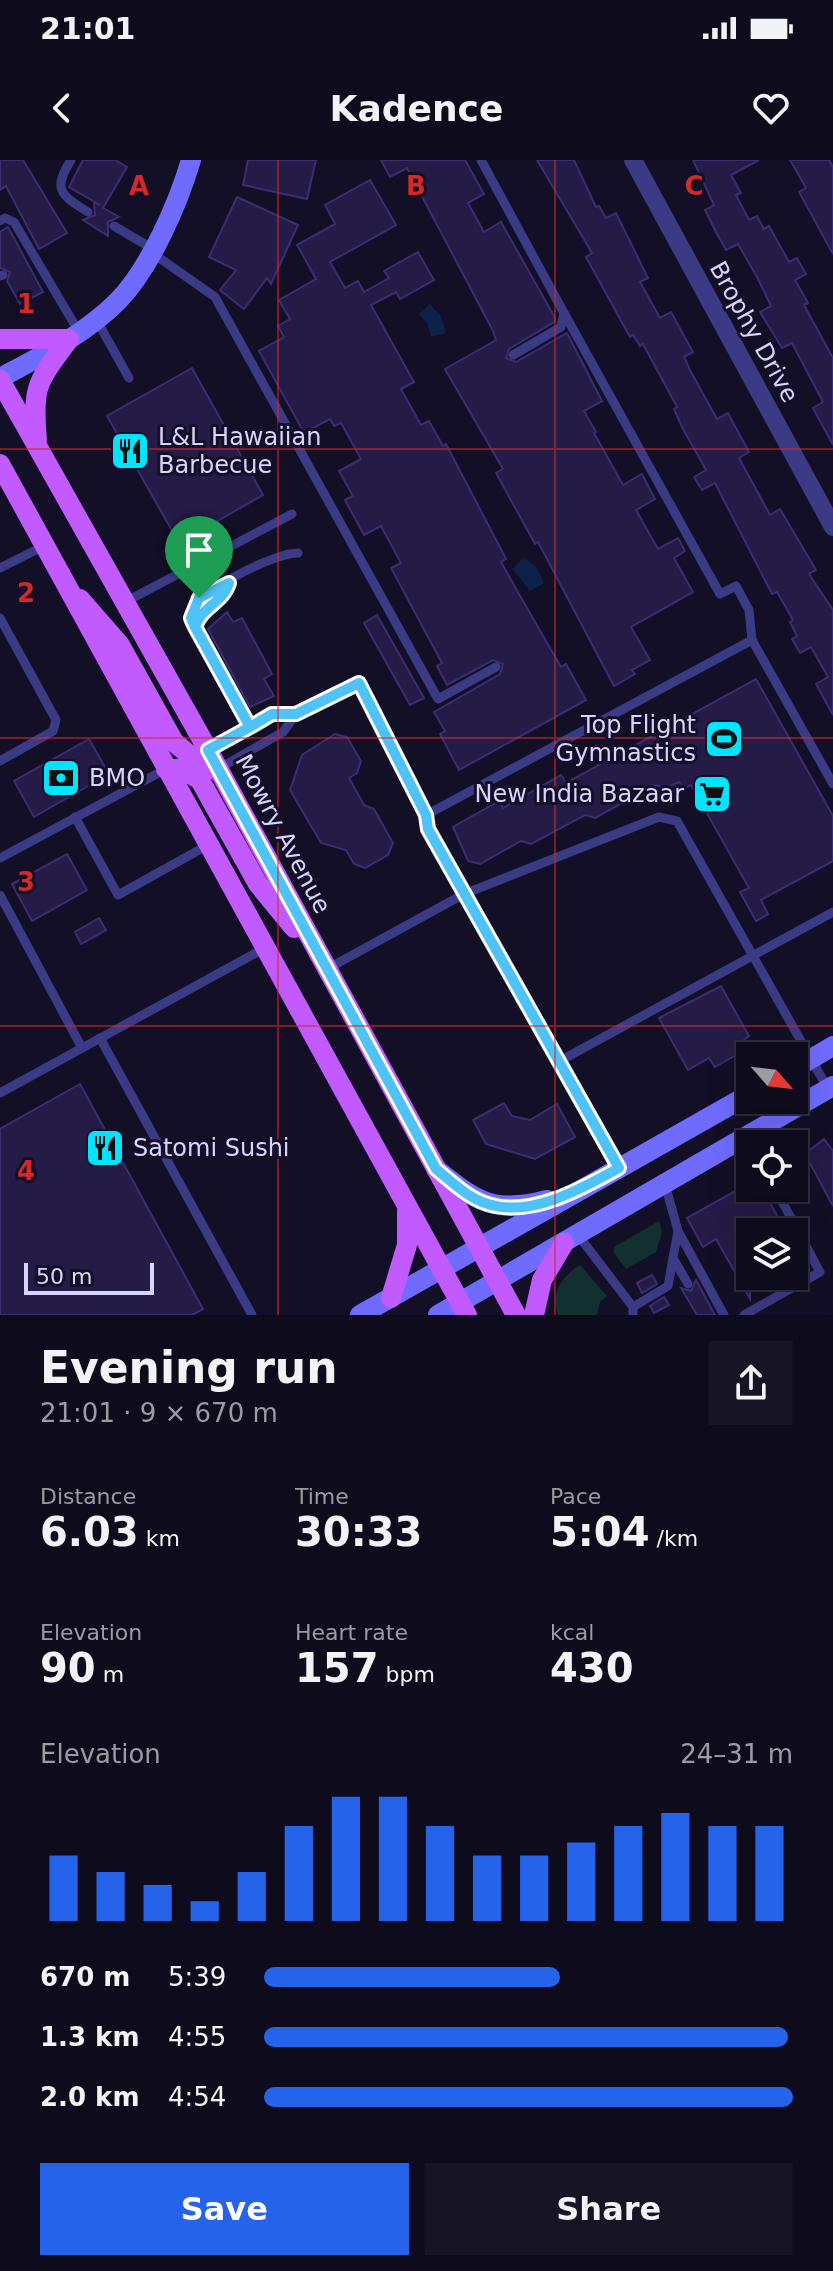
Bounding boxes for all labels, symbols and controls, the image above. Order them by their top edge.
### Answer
text: 21:01 [40,11,136,46]
icon: back [40,86,84,130]
icon: heart [749,86,793,130]
text: Kadence [330,88,503,129]
text: A [129,171,149,201]
text: B [406,171,426,201]
text: C [684,171,704,201]
street label: Brophy Drive [704,257,804,407]
text: 1 [17,289,35,319]
place label: L&L Hawaiian Barbecue [158,423,321,479]
restaurant icon: L&L Hawaiian Barbecue [109,430,151,472]
pin [165,516,233,598]
icon: arrive [177,528,221,572]
text: 2 [17,578,35,608]
place label: Top Flight Gymnastics [556,711,696,767]
sports icon: Top Flight Gymnastics [703,718,745,760]
street label: Mowry Avenue [229,750,337,918]
bank icon: BMO [40,757,82,799]
place label: BMO [89,764,145,792]
supermarket icon: New India Bazaar [691,773,733,815]
place label: New India Bazaar [474,780,684,808]
text: 3 [17,867,35,897]
north arrow [736,1042,808,1114]
map controls [736,1042,808,1290]
restaurant icon: Satomi Sushi [84,1127,126,1169]
button: locate [736,1130,808,1202]
place label: Satomi Sushi [133,1134,290,1162]
text: 4 [17,1156,35,1186]
button: layers [736,1218,808,1290]
scale bar [24,1259,154,1295]
text: 50 m [36,1264,92,1289]
button: share [709,1341,793,1425]
text: Evening run [40,1342,337,1393]
text: 21:01 · 9 × 670 m [40,1398,278,1428]
text: Distance [40,1484,136,1509]
text: Time [295,1484,349,1509]
text: Pace [550,1484,601,1509]
text: 6.03 [40,1509,139,1555]
text: 30:33 [295,1509,422,1555]
text: 5:04 [550,1509,650,1555]
text: km [139,1526,180,1551]
text: /km [650,1526,698,1551]
text: Elevation [40,1620,142,1645]
text: Heart rate [295,1620,408,1645]
text: kcal [550,1620,594,1645]
text: 90 [40,1645,96,1691]
text: 157 [295,1645,379,1691]
text: 430 [550,1645,634,1691]
text: m [96,1662,124,1687]
text: bpm [379,1662,435,1687]
text: Elevation [40,1739,161,1769]
text: 24–31 m [680,1739,793,1769]
text: 670 m [40,1962,130,1992]
text: 5:39 [168,1962,226,1992]
text: 1.3 km [40,2022,140,2052]
text: 4:55 [168,2022,226,2052]
text: 2.0 km [40,2082,140,2112]
text: 4:54 [168,2082,226,2112]
button: Save [40,2163,409,2255]
button: Share [425,2163,793,2255]

